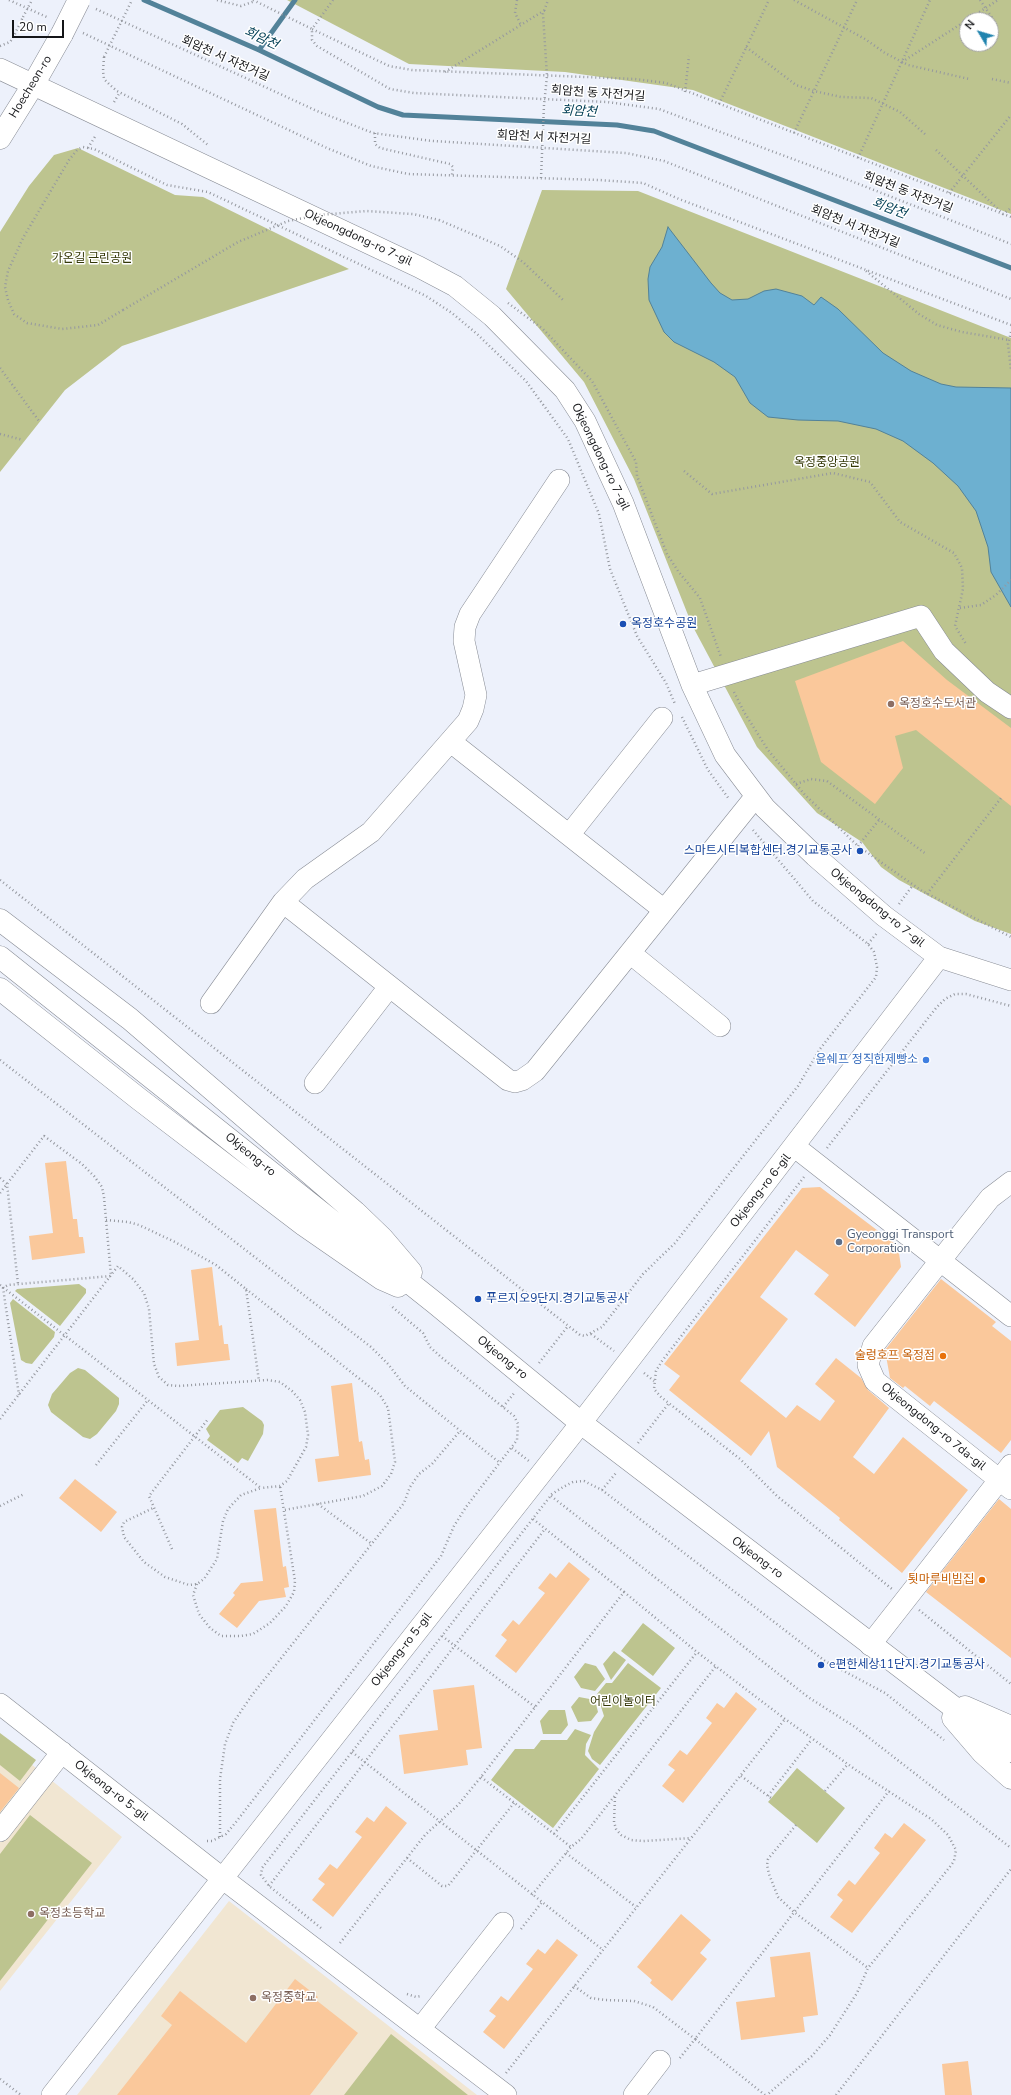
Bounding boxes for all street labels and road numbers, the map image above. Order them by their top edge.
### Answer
street label: 회암천 서 자전거길 [179,33,271,85]
street label: Hoecheon-ro [7,53,55,121]
street label: 회암천 동 자전거길 [550,84,646,104]
street label: 회암천 서 자전거길 [496,128,592,148]
street label: 회암천 동 자전거길 [861,169,955,217]
street label: 회암천 서 자전거길 [808,203,902,251]
street label: Okjeongdong-ro 7-gil [302,207,414,269]
street label: Okjeongdong-ro 7-gil [568,401,632,513]
street label: Okjeongdong-ro 7-gil [827,865,927,951]
street label: Okjeong-ro [222,1130,278,1180]
street label: Okjeong-ro 6-gil [728,1151,794,1231]
street label: Okjeong-ro [474,1333,530,1383]
street label: Okjeongdong-ro 7da-gil [878,1380,988,1474]
street label: Okjeong-ro [728,1534,786,1582]
street label: Okjeong-ro 5-gil [369,1610,435,1690]
street label: Okjeong-ro 5-gil [71,1758,151,1824]

